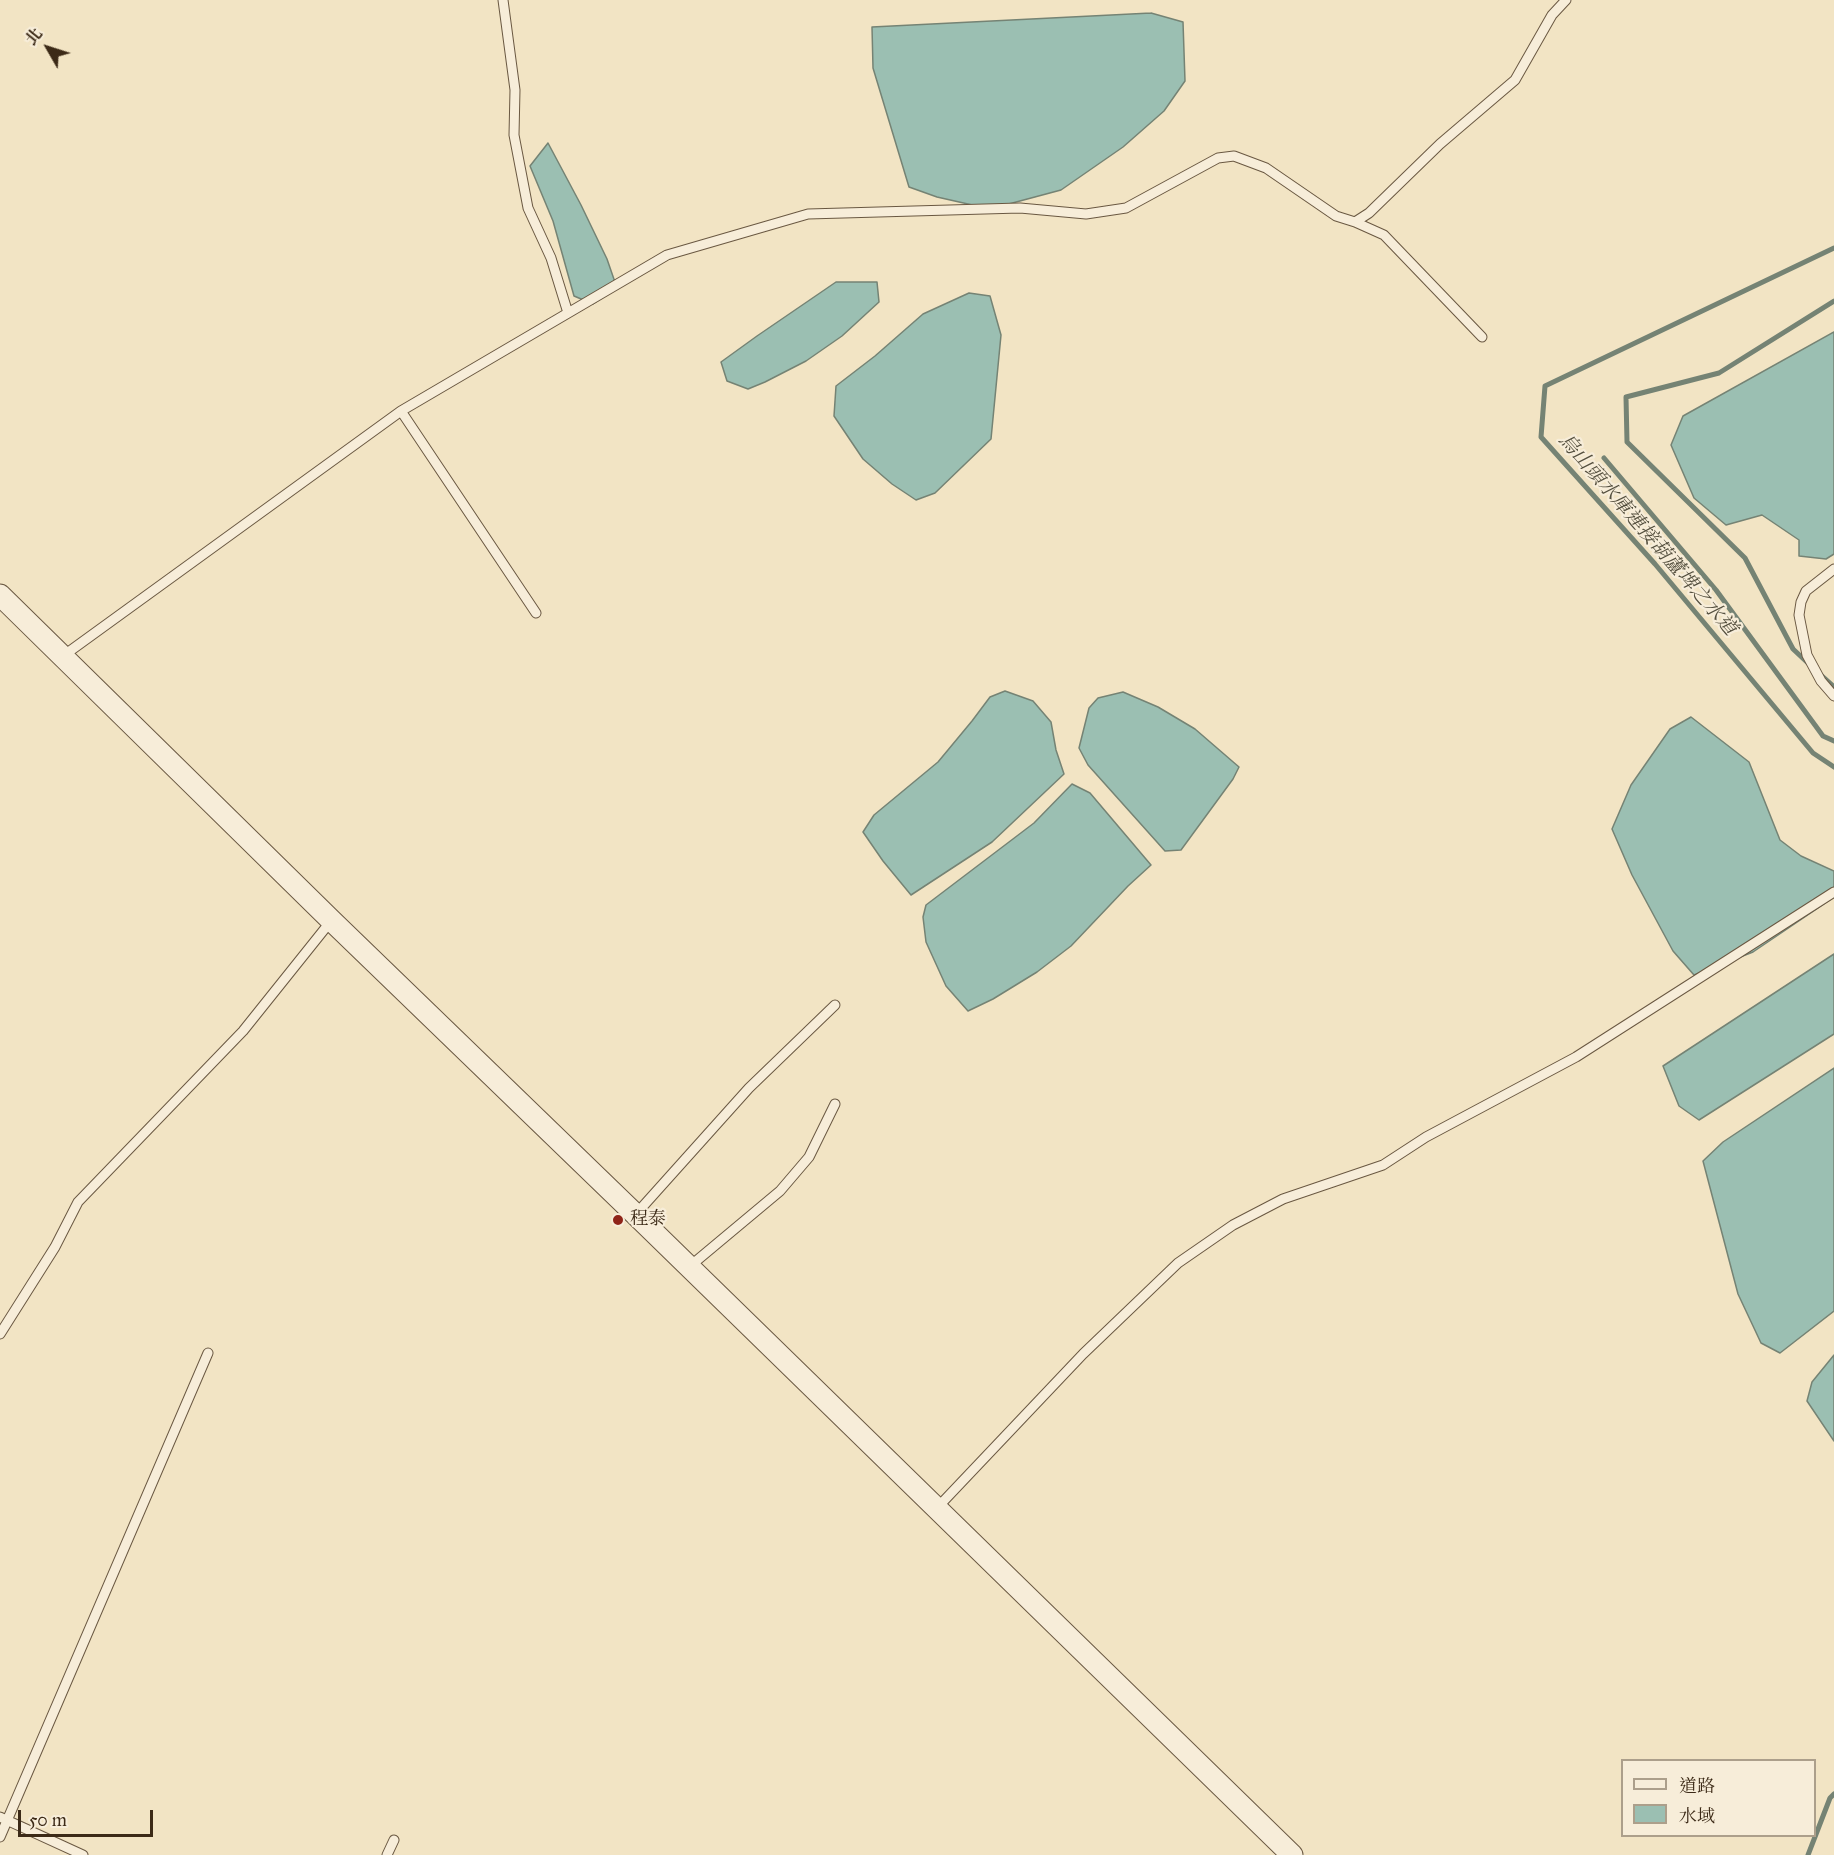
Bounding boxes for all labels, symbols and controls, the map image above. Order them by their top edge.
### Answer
north arrow [18,18,78,78]
text: 北 [21,24,46,49]
water label: 烏山頭水庫連接葫蘆埤之水道 [1553,429,1741,641]
place label: 程泰 [630,1209,666,1231]
marker: 程泰 [611,1213,625,1227]
legend [1621,1759,1816,1837]
text: 道路 [1679,1775,1715,1797]
scale bar [21,1798,156,1836]
text: 水域 [1679,1805,1715,1827]
text: 50 m [29,1809,67,1831]

